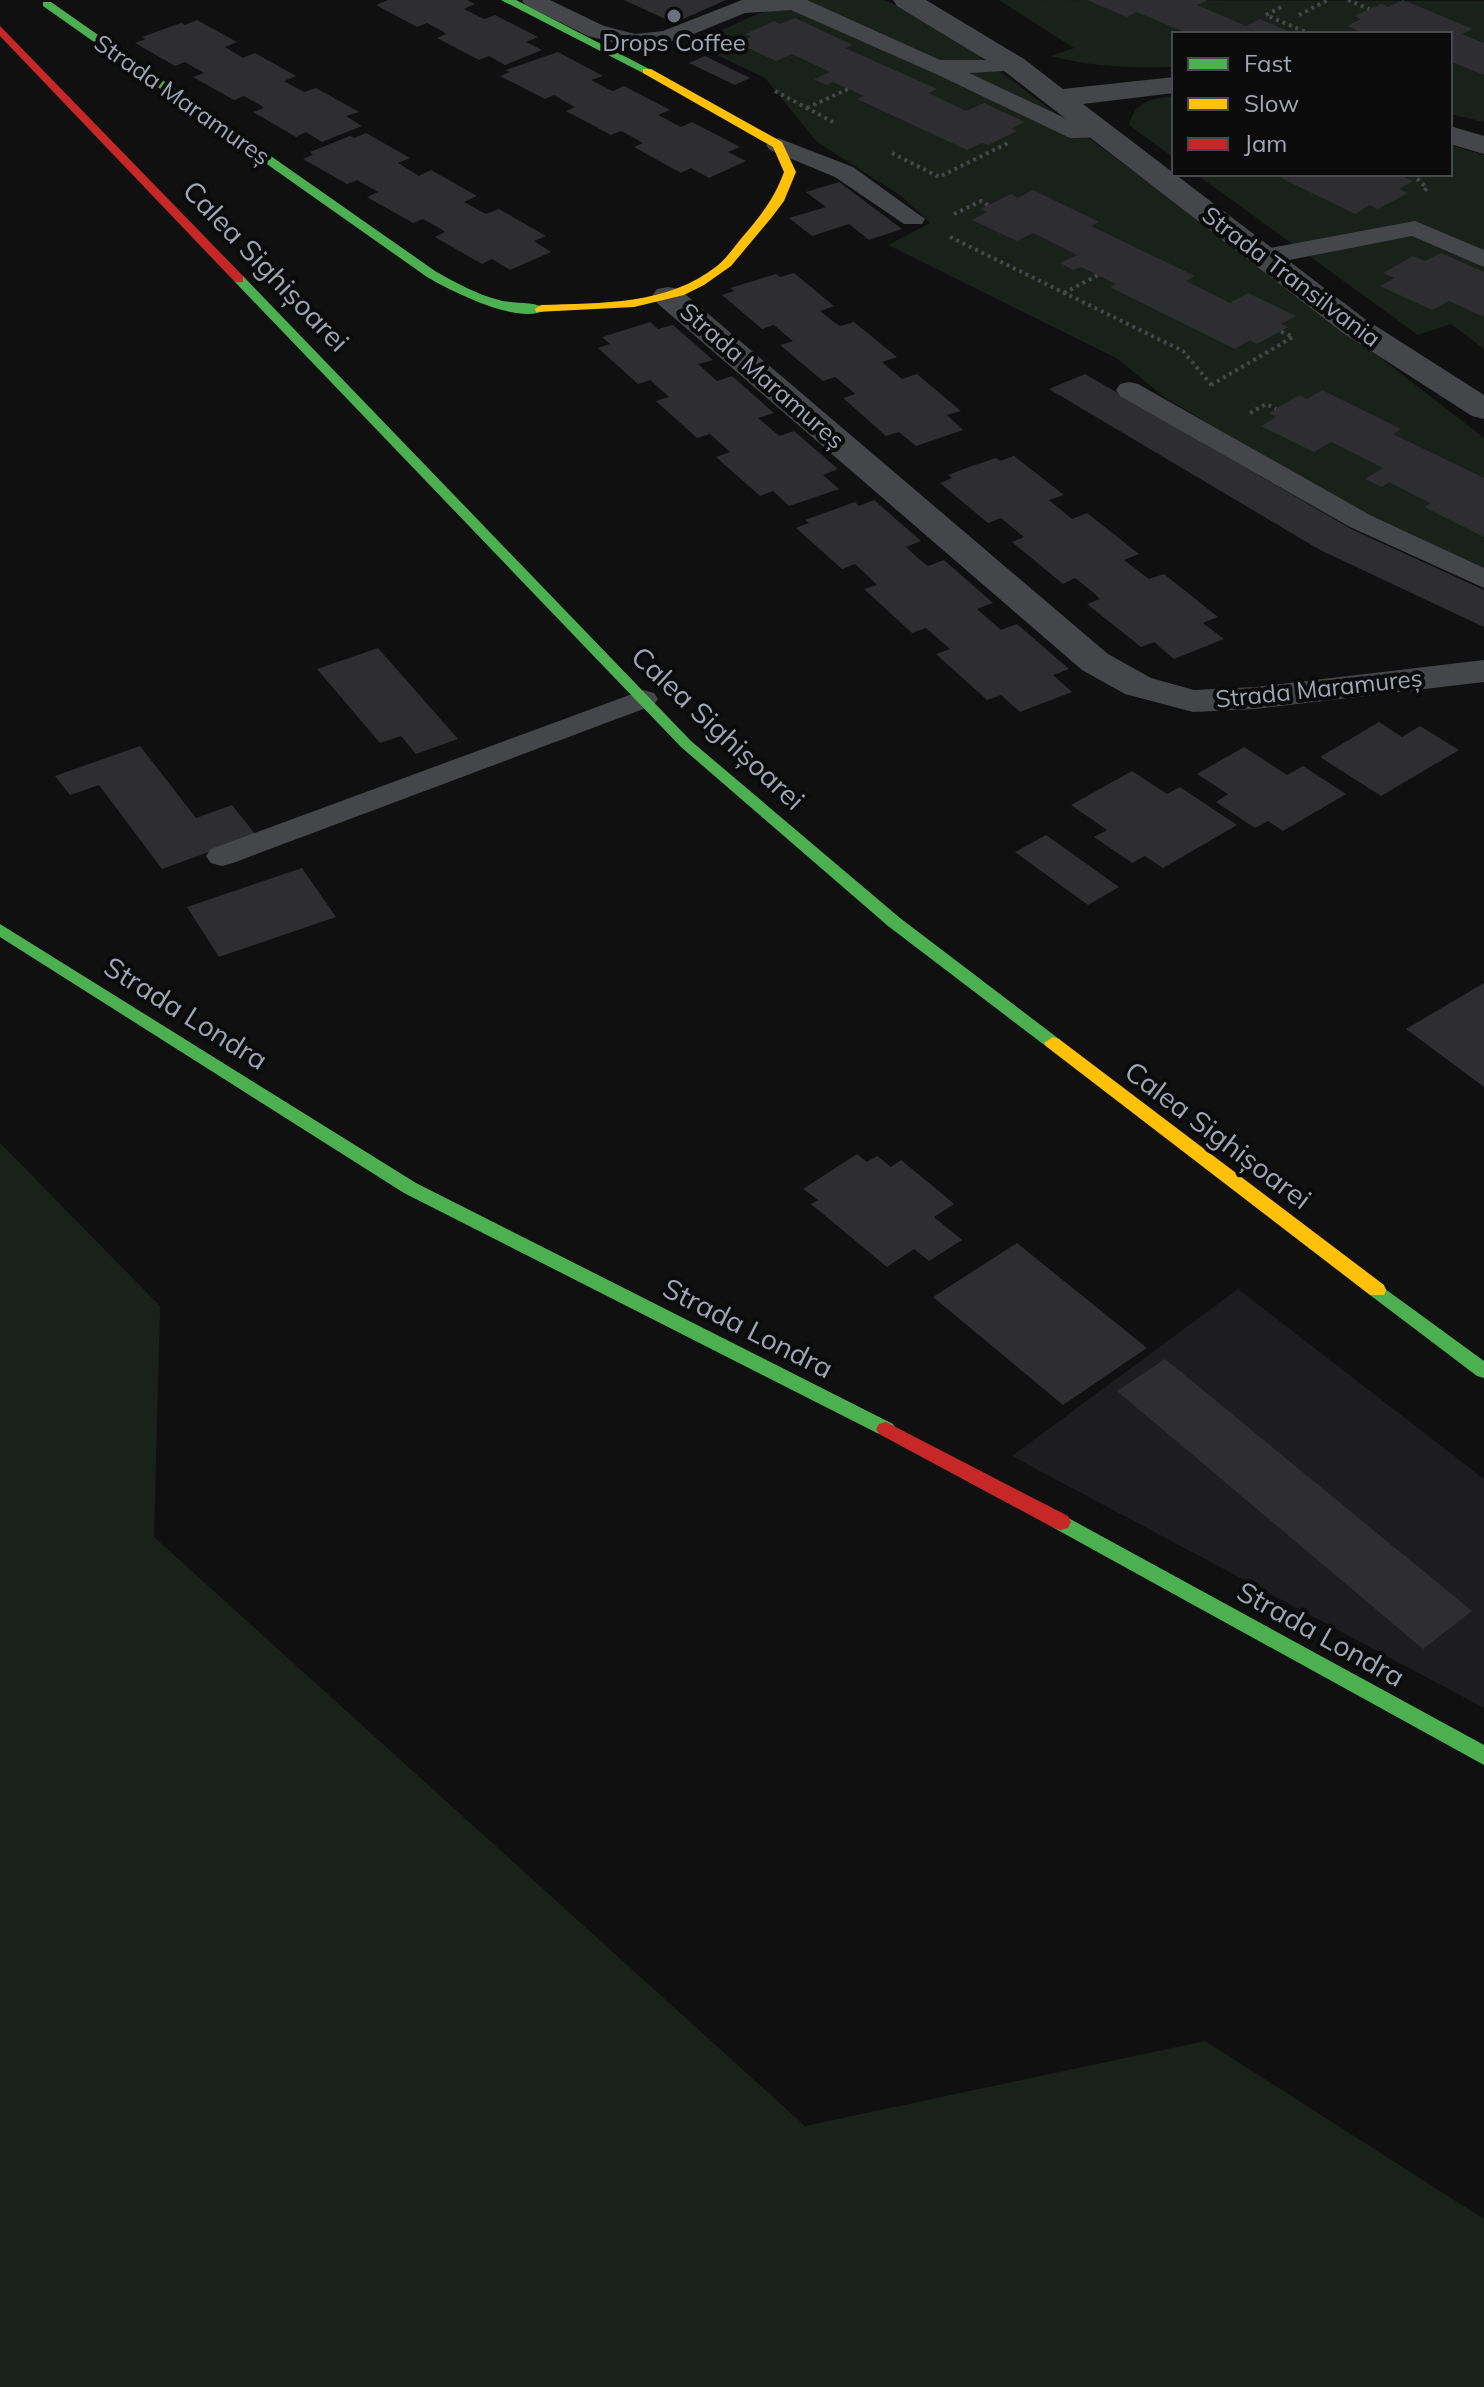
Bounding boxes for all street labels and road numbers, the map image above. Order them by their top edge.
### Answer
street label: Strada Maramureș [88,27,276,172]
street label: Calea Sighișoarei [175,173,357,359]
street label: Strada Transilvania [1197,199,1387,353]
street label: Strada Maramureș [674,296,851,455]
street label: Calea Sighișoarei [624,638,812,818]
street label: Strada Maramureș [1214,662,1424,715]
street label: Strada Londra [98,948,274,1077]
street label: Calea Sighișoarei [1118,1053,1318,1217]
street label: Strada Londra [657,1270,839,1385]
street label: Strada Londra [1231,1573,1411,1694]

